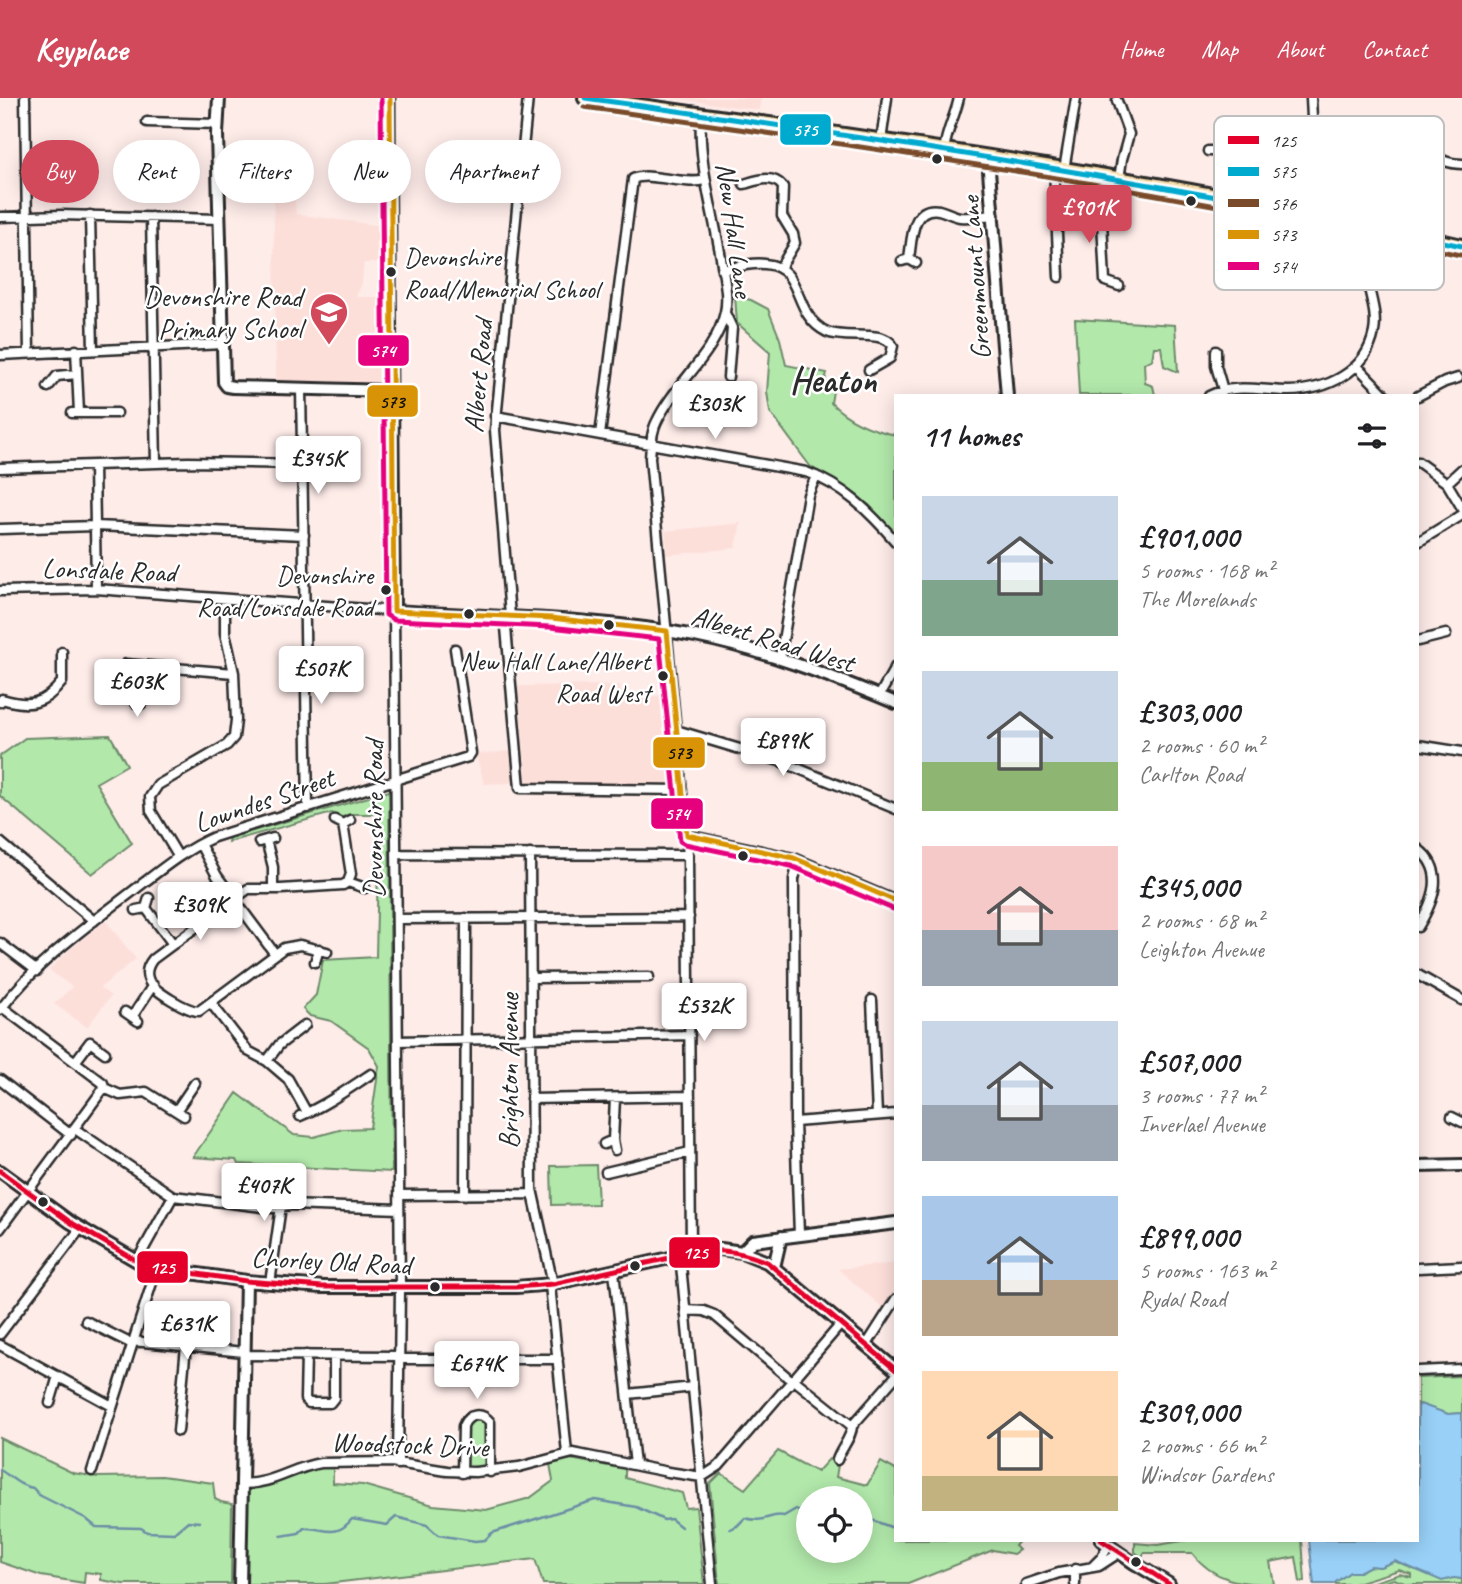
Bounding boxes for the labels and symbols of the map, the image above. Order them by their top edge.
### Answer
line badge: 575 [779,113,832,146]
legend [1214,116,1444,290]
text: 575 [793,118,819,142]
text: 125 [1271,129,1298,153]
unlabelled marker [930,152,944,166]
street label: New Hall Lane [708,160,762,302]
text: 575 [1271,160,1298,184]
pin: £901K [1040,186,1138,245]
text: 576 [1271,192,1298,216]
street label: Greenmount Lane [952,193,998,361]
unlabelled marker [1184,194,1198,208]
text: 573 [1271,223,1298,247]
place label: Devonshire Road/Memorial School [404,241,604,306]
text: 574 [1271,255,1299,279]
marker: Devonshire Road/Memorial School [384,265,398,279]
place label: Devonshire Road Primary School [144,279,307,346]
school or university icon: Devonshire Road Primary School [308,291,350,346]
street label: Albert Road [456,314,501,434]
line badge: 574 [357,334,410,367]
text: 574 [370,339,398,363]
district label: Heaton [790,358,877,403]
pin: £303K [666,382,764,441]
line badge: 573 [366,384,419,418]
text: 573 [379,390,407,414]
pin: £345K [269,436,367,496]
street label: Lonsdale Road [42,550,180,590]
place label: Devonshire Road/Lonsdale Road [197,559,377,624]
marker: Devonshire Road/Lonsdale Road [379,583,393,597]
street label: Albert Road West [687,598,861,681]
unlabelled marker [462,607,476,621]
unlabelled marker [602,618,616,632]
place label: New Hall Lane/Albert Road West [460,645,653,710]
pin: £507K [272,646,370,706]
pin: £603K [88,660,186,719]
marker: New Hall Lane/Albert Road West [656,669,670,683]
pin: £899K [734,718,832,778]
street label: Devonshire Road [356,736,391,898]
line badge: 573 [652,736,706,769]
text: 573 [666,741,694,765]
street label: Lowndes Street [190,759,341,840]
line badge: 574 [650,797,704,830]
text: 574 [664,802,692,826]
unlabelled marker [736,849,750,863]
pin: £309K [151,882,249,942]
pin: £532K [655,984,753,1043]
street label: Brighton Avenue [491,991,526,1149]
pin: £407K [215,1164,313,1223]
unlabelled marker [36,1195,50,1209]
line badge: 125 [668,1236,721,1269]
street label: Chorley Old Road [250,1239,416,1283]
text: 125 [682,1241,709,1265]
line badge: 125 [136,1250,189,1284]
text: 125 [149,1256,176,1280]
unlabelled marker [628,1259,642,1273]
unlabelled marker [428,1280,442,1294]
pin: £631K [138,1302,236,1361]
pin: £674K [428,1342,526,1401]
street label: Woodstock Drive [331,1424,491,1464]
unlabelled marker [1129,1555,1143,1569]

